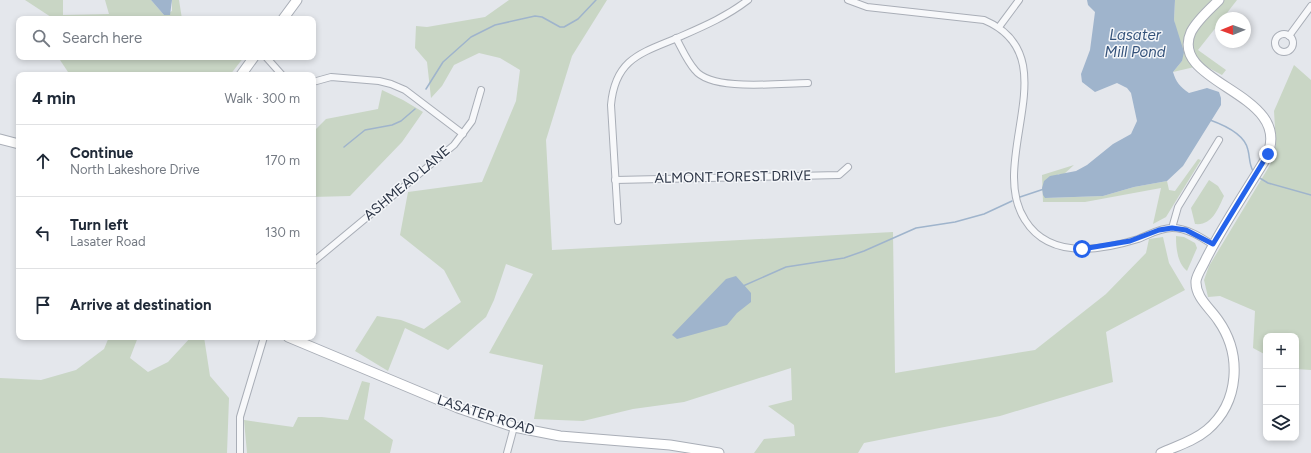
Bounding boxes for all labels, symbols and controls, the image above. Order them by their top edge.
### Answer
north arrow [1215,12,1251,48]
search box [16,16,316,60]
water label: Lasater Mill Pond [1105,26,1166,61]
icon: search [30,27,52,49]
text: Search here [62,29,142,47]
text: 4 min [32,88,76,108]
text: Walk · 300 m [225,91,300,106]
street label: ASHMEAD LANE [360,142,454,224]
text: Continue [70,144,133,162]
route end [1259,145,1277,163]
icon: ahead [32,150,54,172]
text: 170 m [265,153,300,168]
text: North Lakeshore Drive [70,162,200,177]
street label: ALMONT FOREST DRIVE [654,167,812,187]
text: Turn left [70,216,128,234]
icon: left [32,222,54,244]
text: 130 m [265,225,300,240]
text: Lasater Road [70,234,146,249]
route start [1073,240,1091,258]
icon: arrive [32,294,54,316]
text: Arrive at destination [70,296,211,314]
map controls [1263,333,1299,441]
button: + [1263,333,1299,369]
button: − [1263,369,1299,405]
street label: LASATER ROAD [435,391,537,439]
button: layers [1263,405,1299,441]

